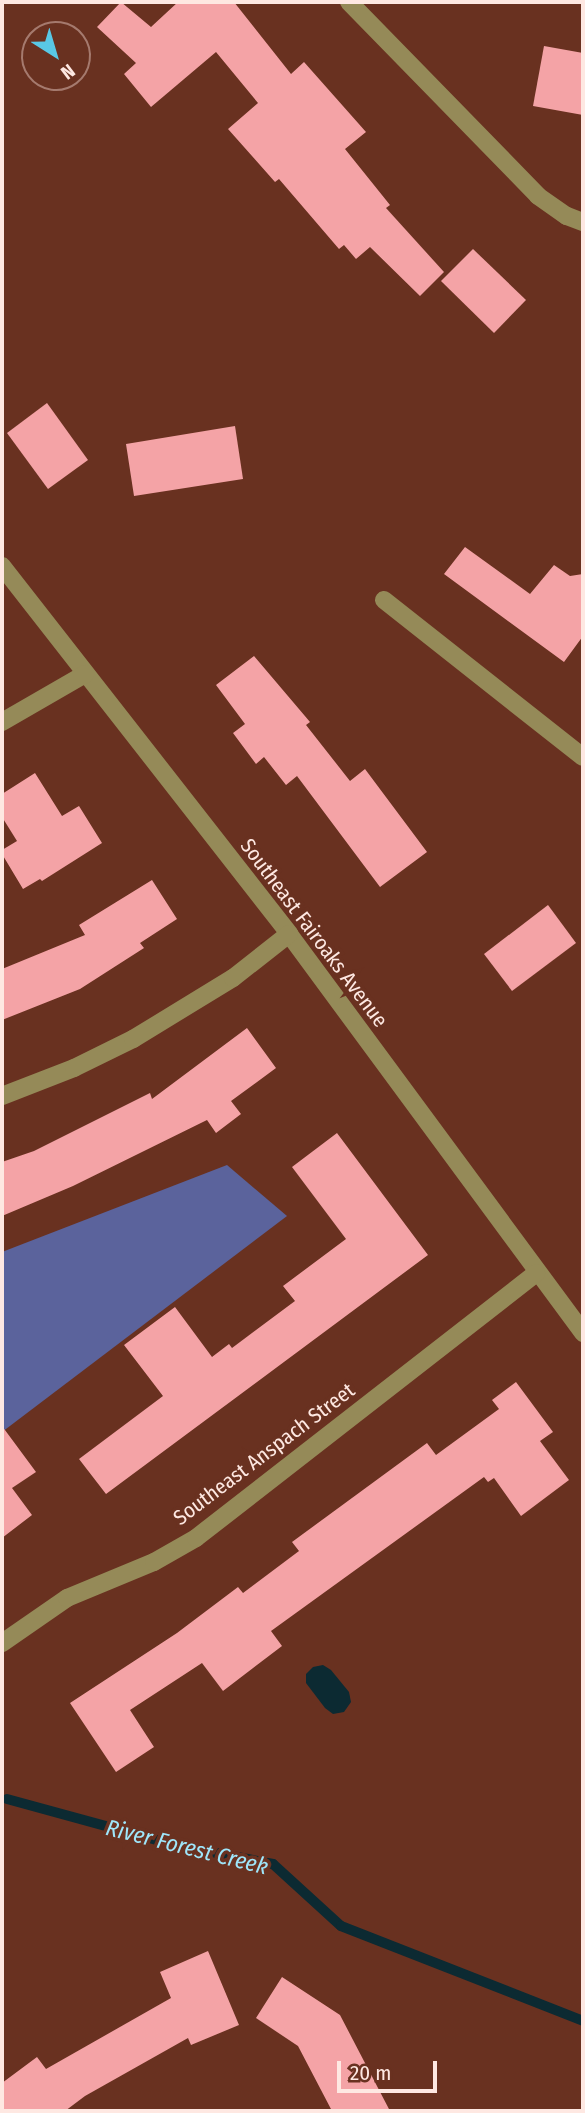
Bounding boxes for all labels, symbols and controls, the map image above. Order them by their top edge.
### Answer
north arrow [21,21,91,91]
text: N [56,59,79,84]
street label: Southeast Fairoaks Avenue [235,834,393,1032]
street label: Southeast Anspach Street [168,1378,360,1530]
water label: River Forest Creek [103,1814,271,1880]
scale bar [340,2046,440,2090]
text: 20 m [350,2060,391,2086]

